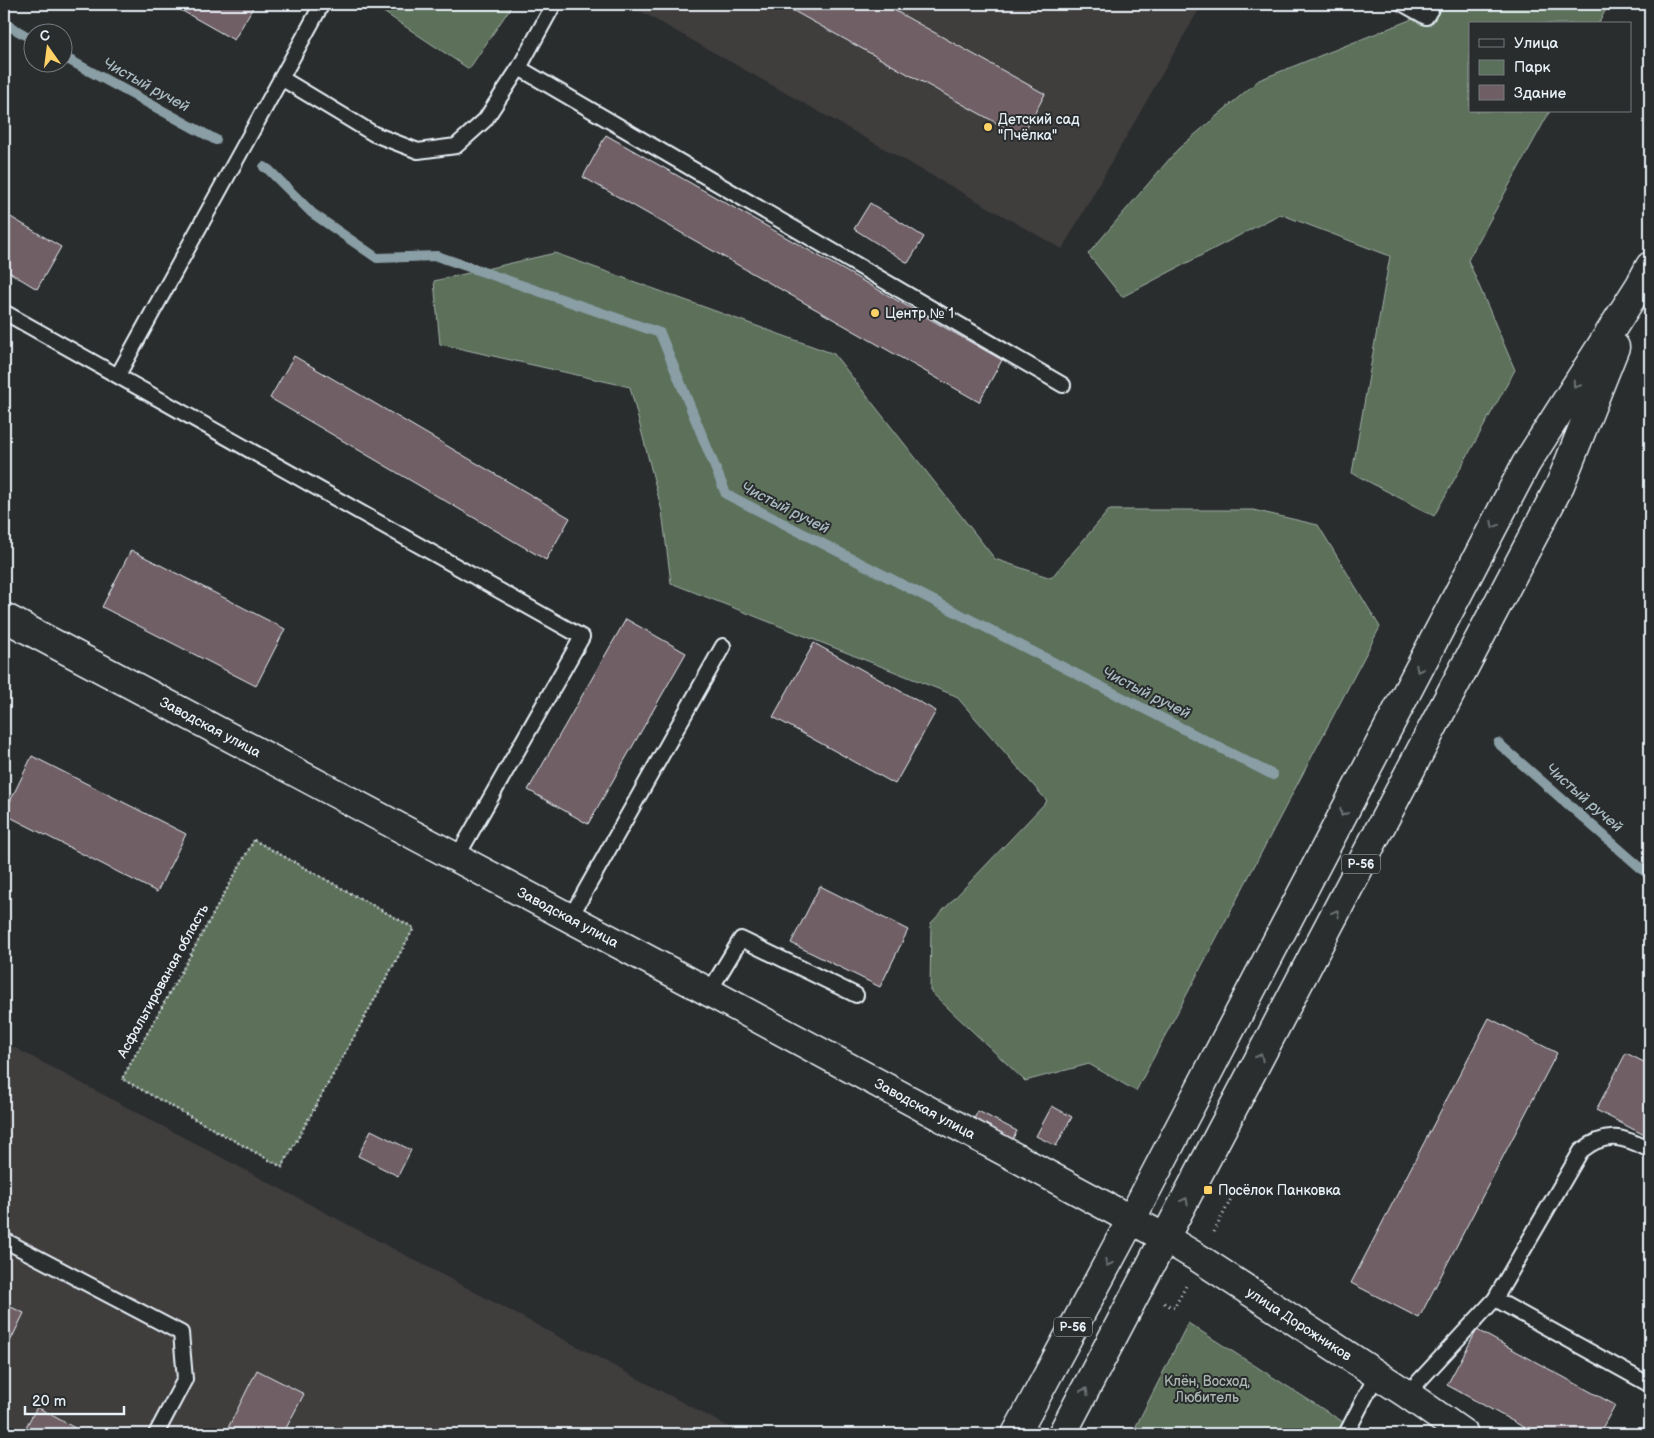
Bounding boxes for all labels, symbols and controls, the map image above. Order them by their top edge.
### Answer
north arrow [22,22,72,72]
legend [1469,22,1632,112]
text: С [38,26,52,45]
text: Улица [1514,34,1559,53]
water label: Чистый ручей [99,53,193,117]
text: Парк [1514,58,1551,77]
text: Здание [1514,84,1566,103]
place label: Детский сад "Пчёлка" [998,111,1080,144]
marker: Детский сад "Пчёлка" [982,121,994,133]
place label: Центр № 1 [885,305,954,322]
marker: Центр № 1 [869,307,881,319]
one-way arrow [1573,379,1582,389]
water label: Чистый ручей [738,478,833,538]
one-way arrow [1490,520,1500,529]
water label: Чистый ручей [1099,663,1194,723]
one-way arrow [1415,664,1425,673]
street label: Заводская улица [157,693,265,761]
water label: Чистый ручей [1541,759,1627,837]
one-way arrow [1339,808,1349,817]
road number: Р-56 [1342,854,1380,874]
street label: Заводская улица [515,883,622,951]
street label: Асфальтированая область [113,901,212,1062]
one-way arrow [1330,909,1340,918]
one-way arrow [1254,1053,1264,1062]
street label: Заводская улица [872,1074,979,1143]
place label: Посёлок Панковка [1218,1182,1342,1199]
marker: Посёлок Панковка [1202,1184,1214,1196]
one-way arrow [1179,1197,1189,1206]
one-way arrow [1104,1257,1114,1266]
street label: улица Дорожников [1243,1283,1356,1365]
road number: Р-56 [1054,1318,1092,1336]
park label: Клён, Восход, Любитель [1164,1373,1250,1406]
scale bar [25,1383,124,1415]
one-way arrow [1078,1387,1088,1396]
text: 20 m [32,1392,66,1411]

